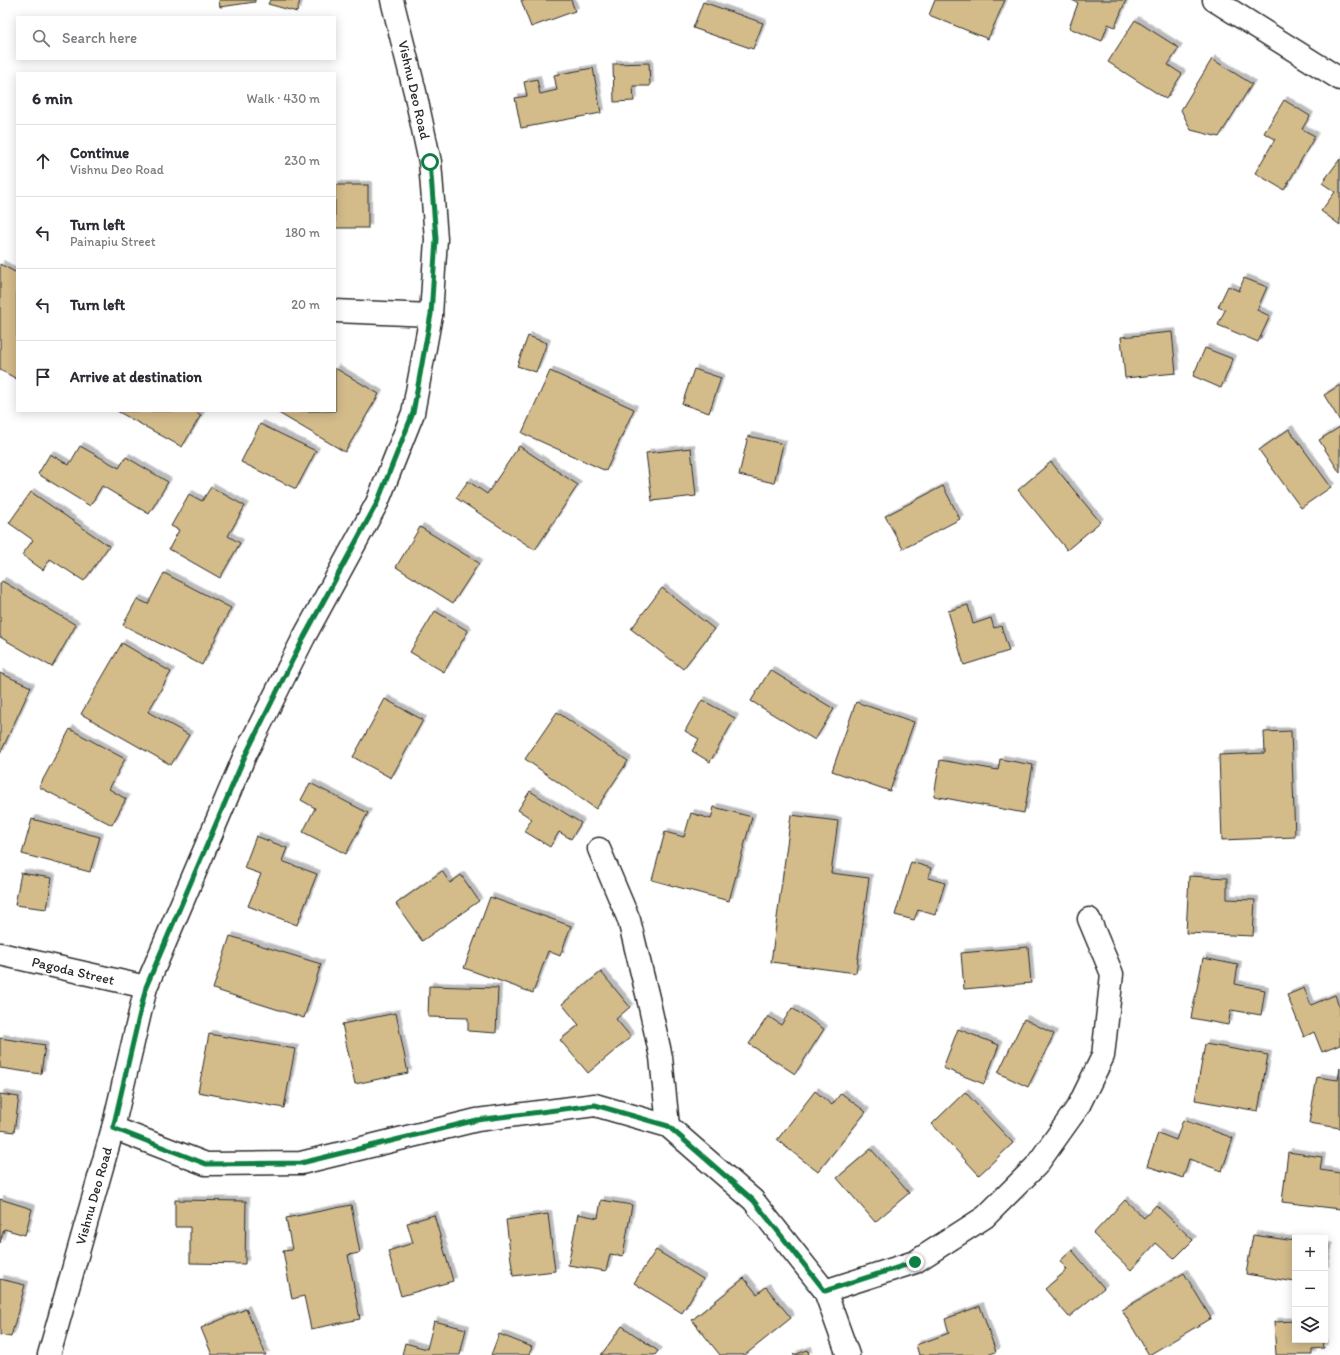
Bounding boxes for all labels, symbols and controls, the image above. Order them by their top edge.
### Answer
search box [16,16,336,60]
icon: search [30,27,52,49]
text: Search here [62,29,137,47]
street label: Vishnu Deo Road [394,39,434,141]
text: 6 min [32,88,73,108]
text: Walk · 430 m [247,91,320,106]
text: Continue [70,144,129,162]
icon: ahead [32,150,54,172]
text: 230 m [284,153,320,168]
route start [421,153,439,171]
text: Vishnu Deo Road [70,162,164,177]
text: Turn left [70,216,125,234]
icon: left [32,222,54,244]
text: 180 m [285,225,320,240]
text: Painapiu Street [70,234,156,249]
icon: left [32,294,54,316]
text: Turn left [70,296,125,314]
text: 20 m [291,297,320,312]
icon: arrive [32,366,54,388]
text: Arrive at destination [70,368,202,386]
street label: Pagoda Street [30,953,116,989]
street label: Vishnu Deo Road [72,1145,116,1247]
map controls [1292,1235,1328,1343]
button: + [1292,1235,1328,1271]
route end [906,1253,924,1271]
button: − [1292,1271,1328,1307]
button: layers [1292,1307,1328,1343]

